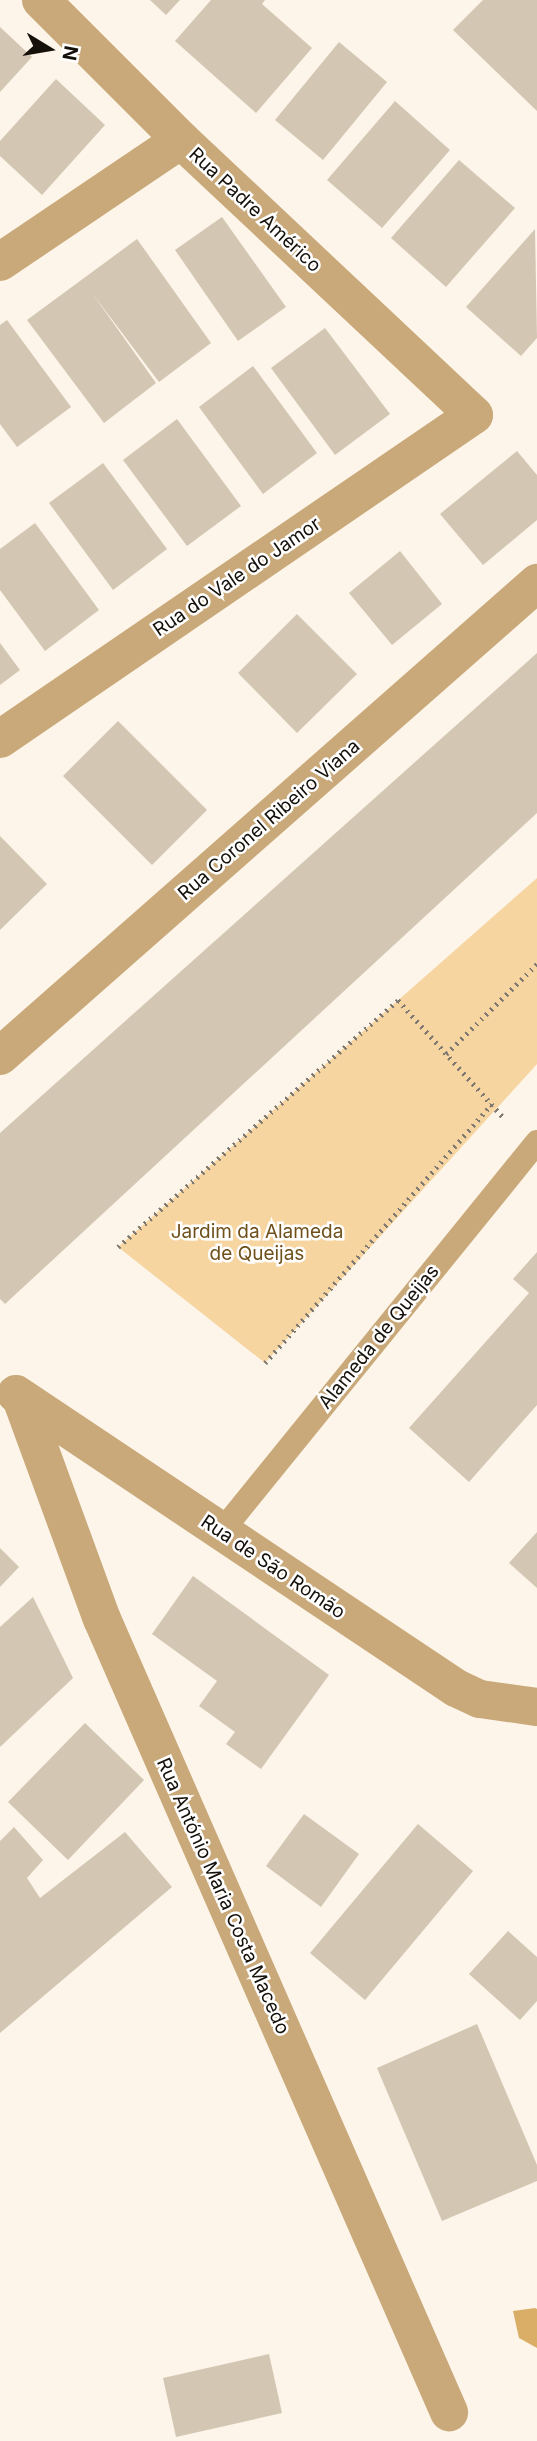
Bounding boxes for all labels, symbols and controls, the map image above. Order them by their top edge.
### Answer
north arrow [14,14,84,84]
text: N [57,44,83,62]
street label: Rua Padre Américo [184,143,326,277]
street label: Rua do Vale do Jamor [149,513,325,641]
street label: Rua Coronel Ribeiro Viana [174,735,364,905]
park label: Jardim da Alameda de Queijas [171,1221,343,1265]
street label: Alameda de Queijas [314,1260,444,1414]
street label: Rua de São Romão [197,1510,349,1624]
street label: Rua António Maria Costa Macedo [152,1754,294,2038]

